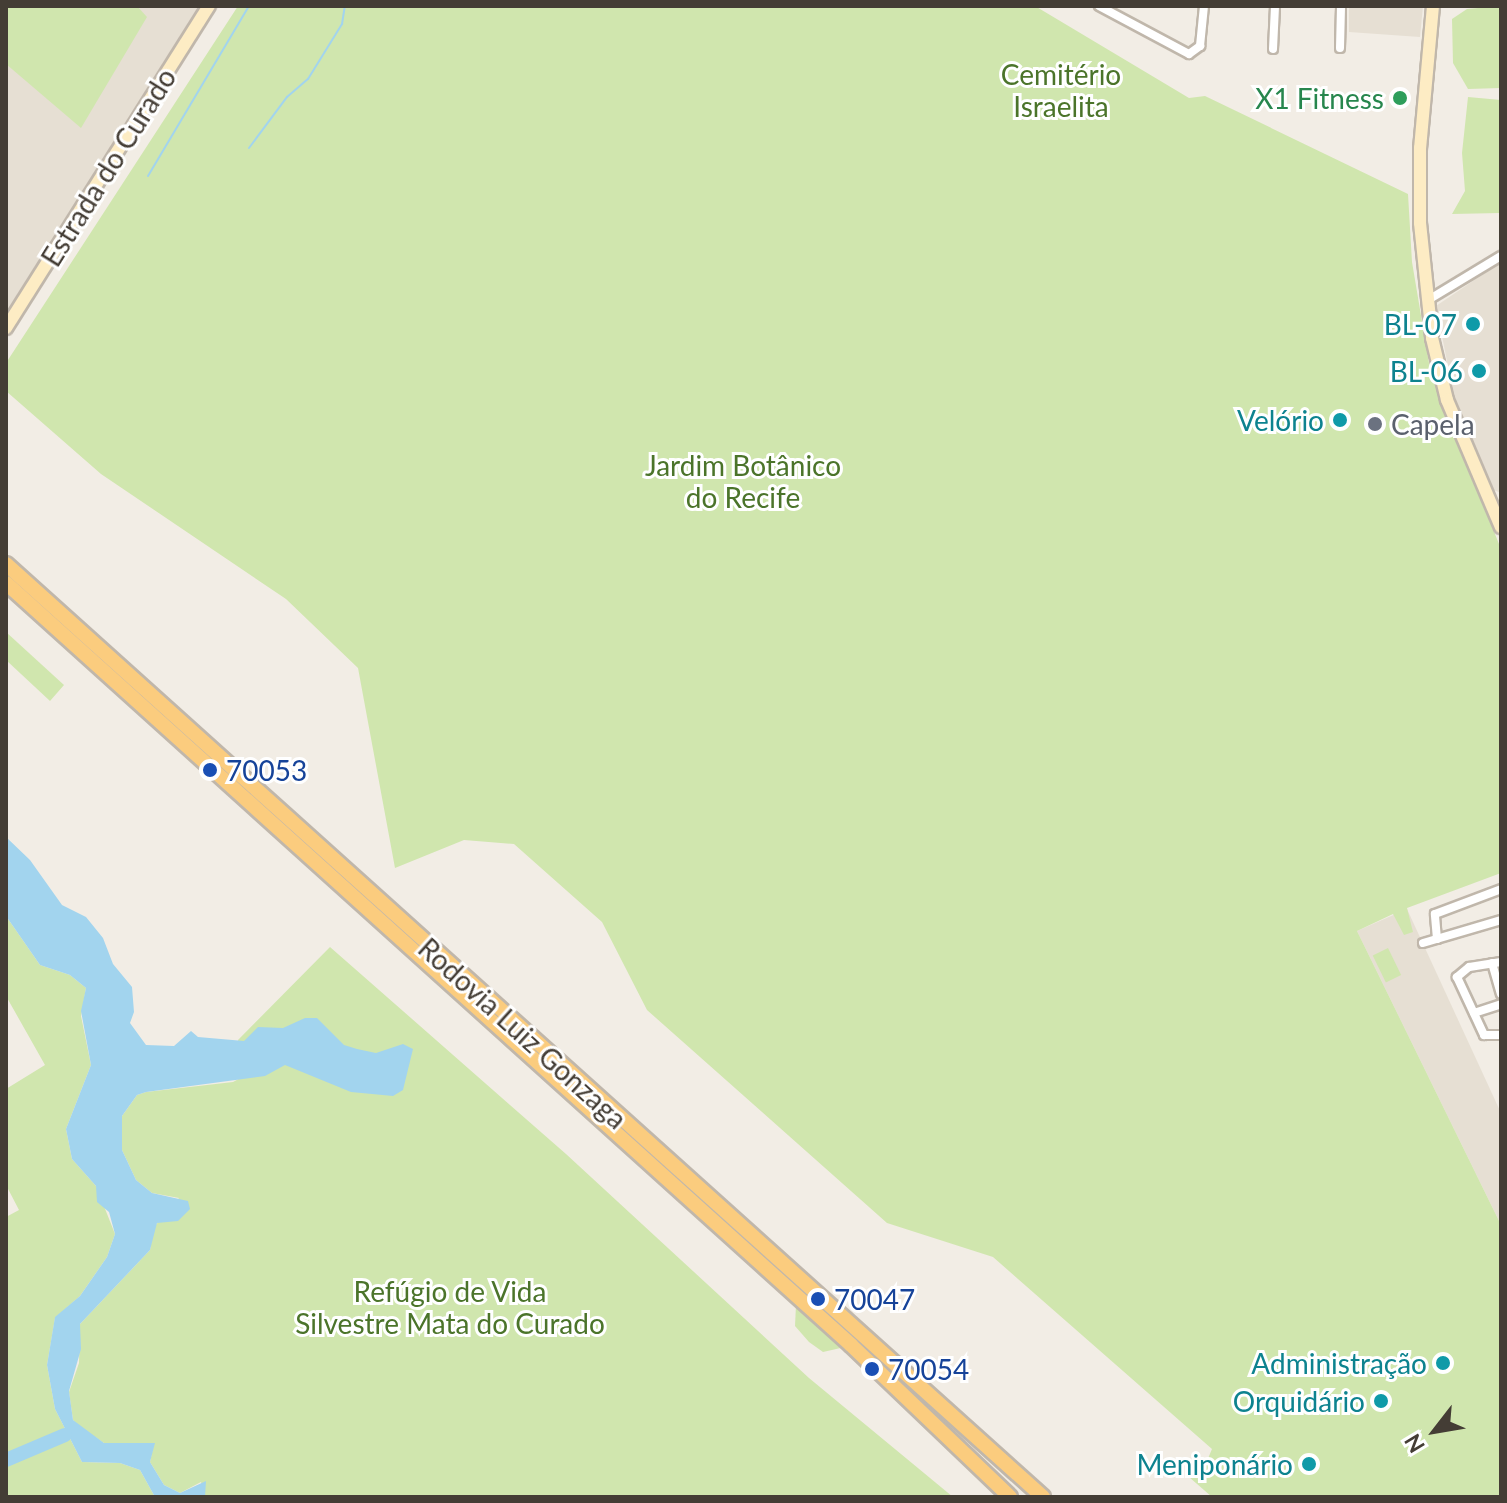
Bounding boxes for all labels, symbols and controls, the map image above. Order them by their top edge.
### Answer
park label: Cemitério Israelita [1001,57,1121,123]
street label: Estrada do Curado [34,62,182,272]
place label: X1 Fitness [1255,81,1384,115]
marker: X1 Fitness [1391,89,1409,107]
place label: BL-07 [1384,307,1457,341]
marker: BL-07 [1464,315,1482,333]
place label: BL-06 [1390,354,1463,388]
marker: BL-06 [1470,362,1488,380]
place label: Velório [1237,403,1324,437]
place label: Capela [1391,407,1475,441]
marker: Velório [1331,411,1349,429]
marker: Capela [1366,415,1384,433]
park label: Jardim Botânico do Recife [645,448,841,514]
place label: 70053 [226,753,307,787]
marker: 70053 [201,761,219,779]
street label: Rodovia Luiz Gonzaga [412,931,634,1135]
park label: Refúgio de Vida Silvestre Mata do Curado [295,1274,605,1340]
place label: 70047 [834,1282,915,1316]
marker: 70047 [809,1290,827,1308]
place label: Administração [1251,1346,1427,1380]
place label: 70054 [888,1352,969,1386]
marker: Administração [1434,1354,1452,1372]
marker: 70054 [863,1360,881,1378]
place label: Orquidário [1233,1384,1365,1418]
north arrow [1395,1391,1475,1471]
marker: Orquidário [1372,1392,1390,1410]
text: N [1398,1429,1430,1458]
place label: Meniponário [1136,1447,1293,1481]
marker: Meniponário [1300,1455,1318,1473]

